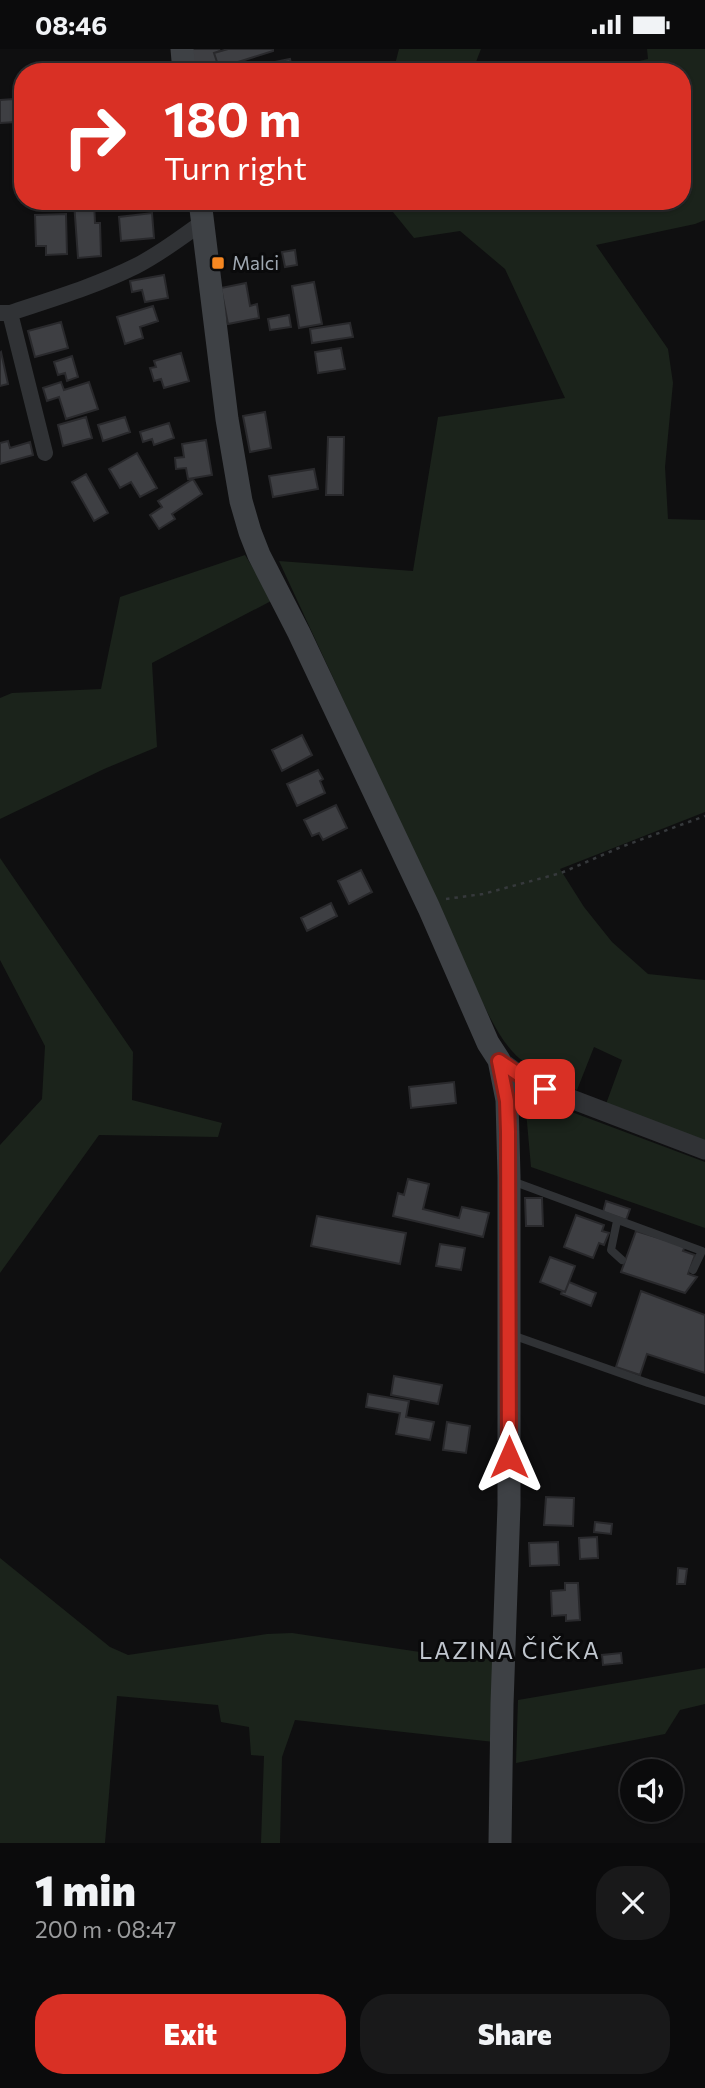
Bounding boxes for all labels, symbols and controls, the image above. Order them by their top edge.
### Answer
text: 08:46 [35,9,107,40]
text: 180 m [164,87,301,147]
icon: right [49,91,140,182]
text: Turn right [164,147,307,187]
place label: Malci [232,251,279,274]
marker: Malci [210,255,226,271]
pin [515,1059,575,1119]
icon: arrive [526,1070,564,1108]
position arrow [472,1420,546,1494]
district label: LAZINA ČIČKA [419,1636,601,1664]
map controls [620,1759,683,1822]
button: sound [620,1759,683,1822]
text: 1 min [35,1863,136,1915]
button: close [596,1866,670,1940]
text: 200 m · 08:47 [35,1915,176,1943]
button: Exit [35,1994,346,2074]
button: Share [360,1994,670,2074]

